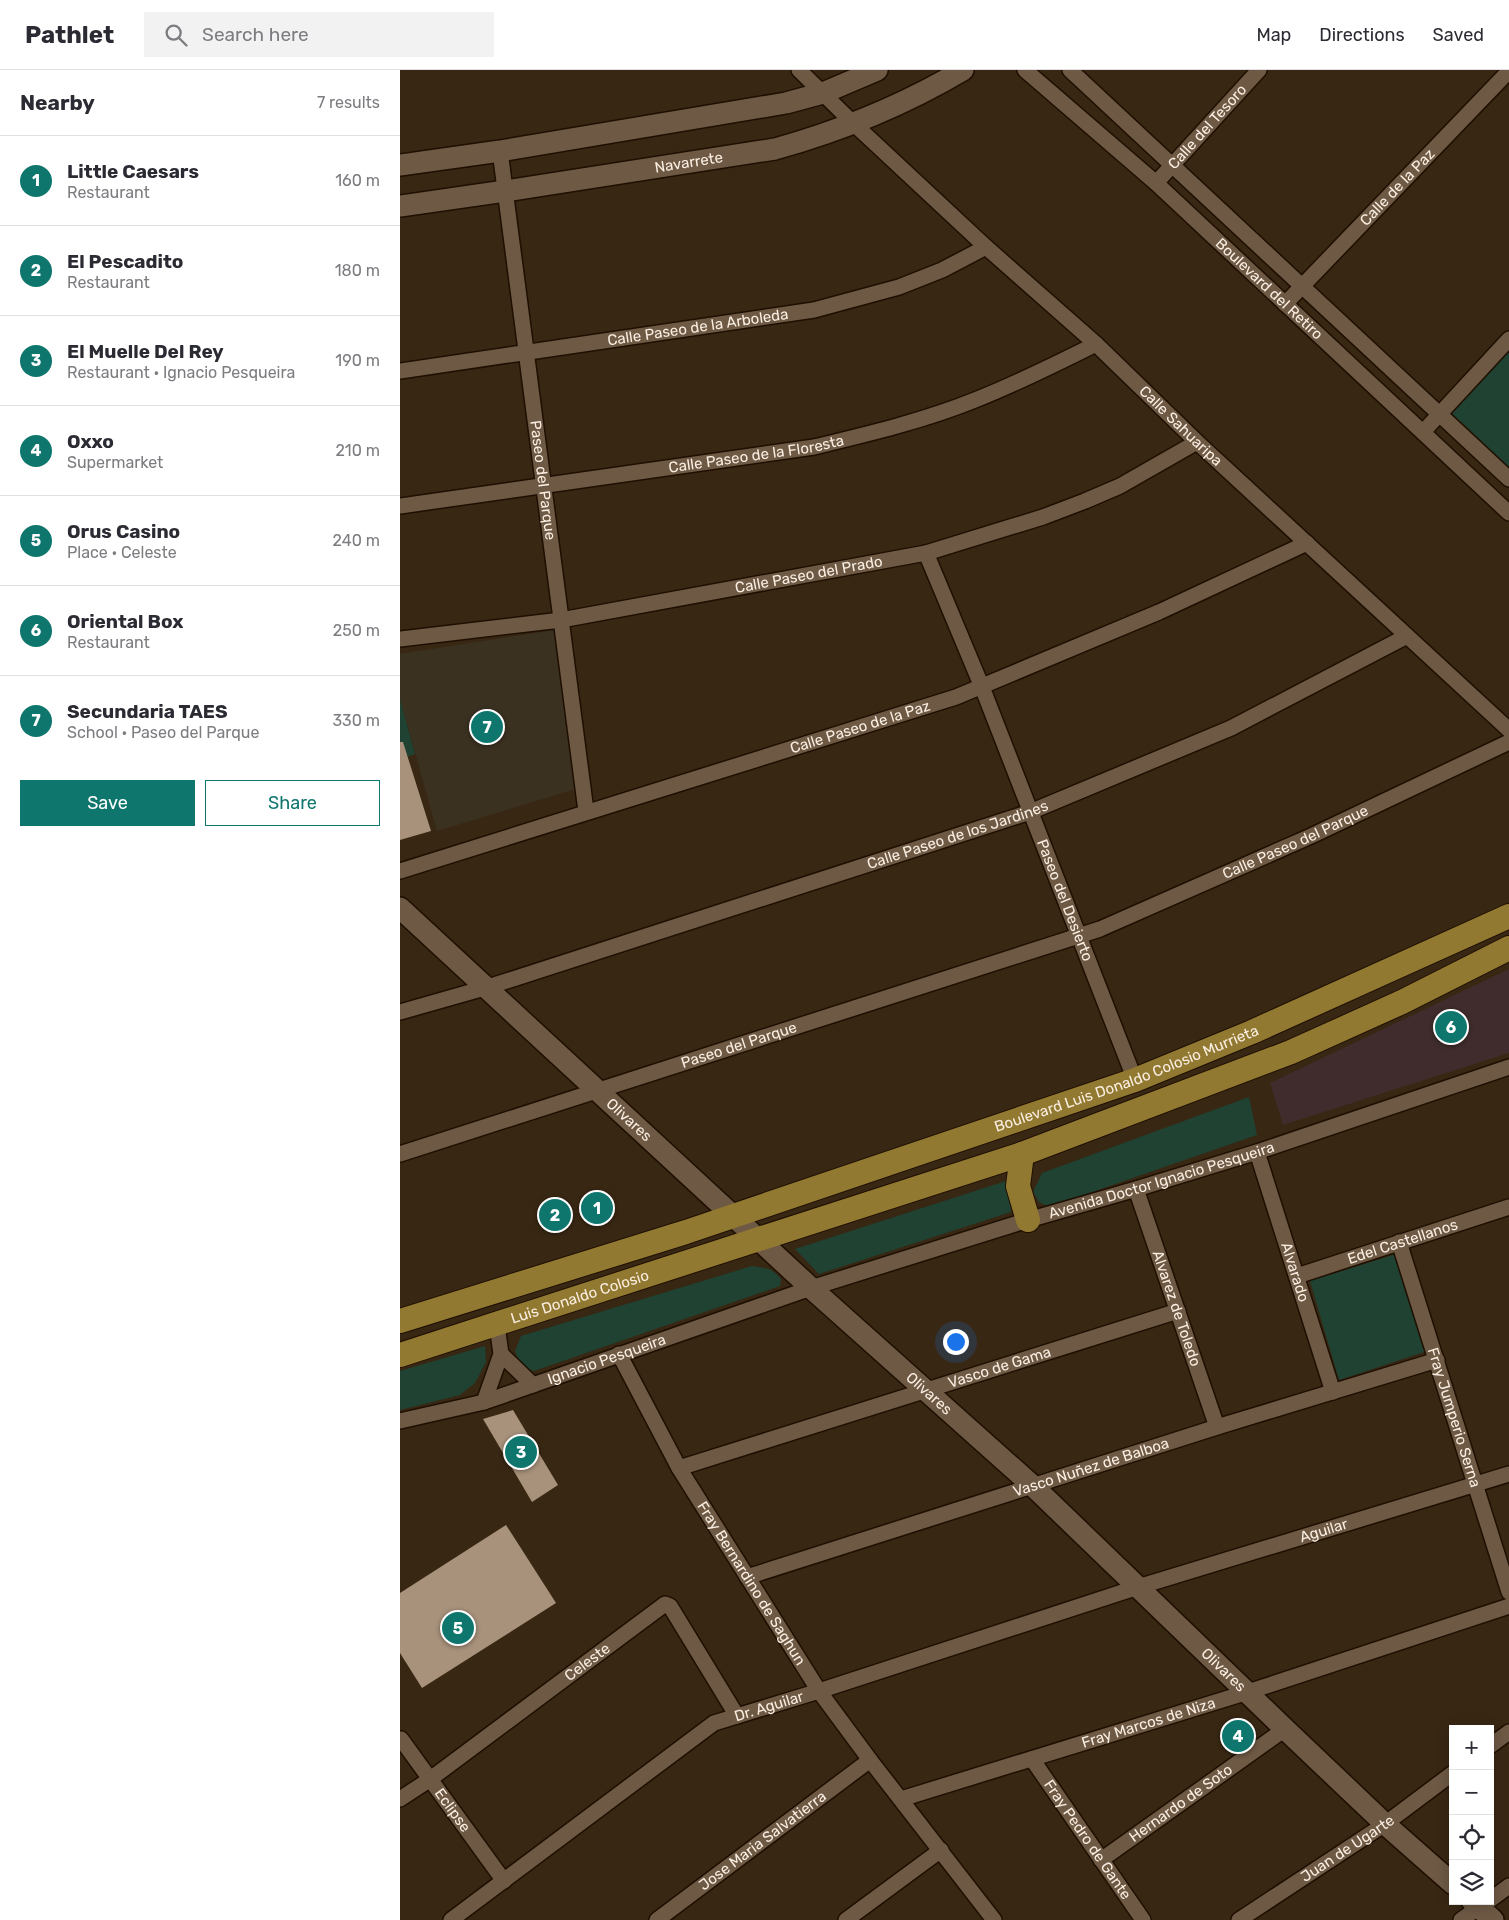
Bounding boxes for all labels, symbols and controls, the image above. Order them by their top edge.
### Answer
search box [144,12,494,57]
text: Pathlet [25,21,114,49]
icon: search [162,21,190,49]
text: Search here [202,23,309,46]
text: Map [1256,24,1291,46]
text: Directions [1319,24,1405,46]
text: Saved [1433,24,1484,46]
street label: Calle del Tesoro [1164,81,1250,173]
text: Nearby [20,90,95,115]
text: 7 results [317,93,380,112]
street label: Calle de la Paz [1356,145,1439,229]
street label: Navarrete [653,148,724,177]
text: Little Caesars [67,160,199,183]
text: 1 [32,171,40,190]
text: 160 m [335,171,380,190]
text: Restaurant [67,183,150,202]
street label: Boulevard del Retiro [1212,234,1327,343]
text: El Pescadito [67,250,183,273]
text: 2 [31,261,41,280]
text: 180 m [335,261,380,280]
text: Restaurant [67,273,150,292]
street label: Calle Paseo de la Arboleda [606,305,789,349]
text: El Muelle Del Rey [67,340,224,363]
text: 3 [31,351,41,370]
text: 190 m [335,351,380,370]
text: Restaurant · Ignacio Pesqueira [67,363,295,382]
street label: Calle Sahuaripa [1135,382,1226,470]
street label: Paseo del Parque [526,419,560,541]
text: Oxxo [67,430,114,453]
street label: Calle Paseo de la Floresta [667,431,846,477]
text: 4 [31,441,41,460]
text: 210 m [335,441,380,460]
text: Supermarket [67,453,163,472]
text: Orus Casino [67,520,180,543]
text: 5 [31,531,41,550]
text: 240 m [333,531,380,550]
text: Place · Celeste [67,543,177,562]
street label: Calle Paseo del Prado [734,552,884,597]
text: Oriental Box [67,610,183,633]
text: 6 [31,621,41,640]
text: 250 m [333,621,380,640]
text: Restaurant [67,633,150,652]
street label: Calle Paseo de la Paz [788,697,933,757]
text: Secundaria TAES [67,700,228,723]
pin: 7 [471,708,503,746]
text: 7 [31,711,41,730]
text: 330 m [332,711,380,730]
text: School · Paseo del Parque [67,723,259,742]
button: Save [20,780,195,826]
button: Share [205,780,380,826]
street label: Calle Paseo de los Jardines [865,796,1051,873]
street label: Calle Paseo del Parque [1220,801,1371,883]
street label: Paseo del Desierto [1033,837,1097,964]
pin: 6 [1435,1008,1467,1046]
street label: Paseo del Parque [679,1018,799,1072]
street label: Boulevard Luis Donaldo Colosio Murrieta [992,1021,1261,1136]
street label: Olivares [603,1094,656,1145]
street label: Avenida Doctor Ignacio Pesqueira [1047,1138,1277,1223]
pin: 1 [581,1189,613,1227]
pin: 2 [539,1196,571,1234]
street label: Edel Castellanos [1345,1215,1460,1268]
street label: Alvarado [1277,1240,1313,1304]
street label: Alvarez de Toledo [1149,1248,1205,1369]
street label: Luis Donaldo Colosio [508,1266,651,1328]
your location [943,1329,969,1355]
street label: Ignacio Pesqueira [545,1330,668,1388]
street label: Vasco de Gama [946,1343,1053,1392]
street label: Fray Jumperio Serna [1424,1345,1485,1490]
street label: Olivares [902,1368,956,1419]
pin: 3 [505,1433,537,1471]
street label: Vasco Nuñez de Balboa [1011,1434,1171,1501]
street label: Fray Bernardino de Saghun [693,1498,809,1668]
street label: Aguilar [1298,1515,1350,1546]
pin: 5 [442,1609,474,1647]
street label: Celeste [561,1639,614,1685]
street label: Olivares [1197,1644,1250,1696]
street label: Dr. Aguilar [732,1687,806,1725]
street label: Fray Marcos de Niza [1079,1694,1218,1752]
pin: 4 [1222,1717,1254,1755]
map controls [1449,1725,1494,1905]
button: + [1449,1725,1494,1770]
street label: Hernardo de Soto [1126,1760,1236,1846]
button: − [1449,1770,1494,1815]
street label: Fray Pedro de Gante [1040,1776,1135,1903]
street label: Eclipse [431,1785,475,1836]
street label: Jose Maria Salvatierra [695,1787,830,1894]
street label: Juan de Ugarte [1297,1811,1398,1886]
button: locate [1449,1815,1494,1860]
button: layers [1449,1860,1494,1905]

